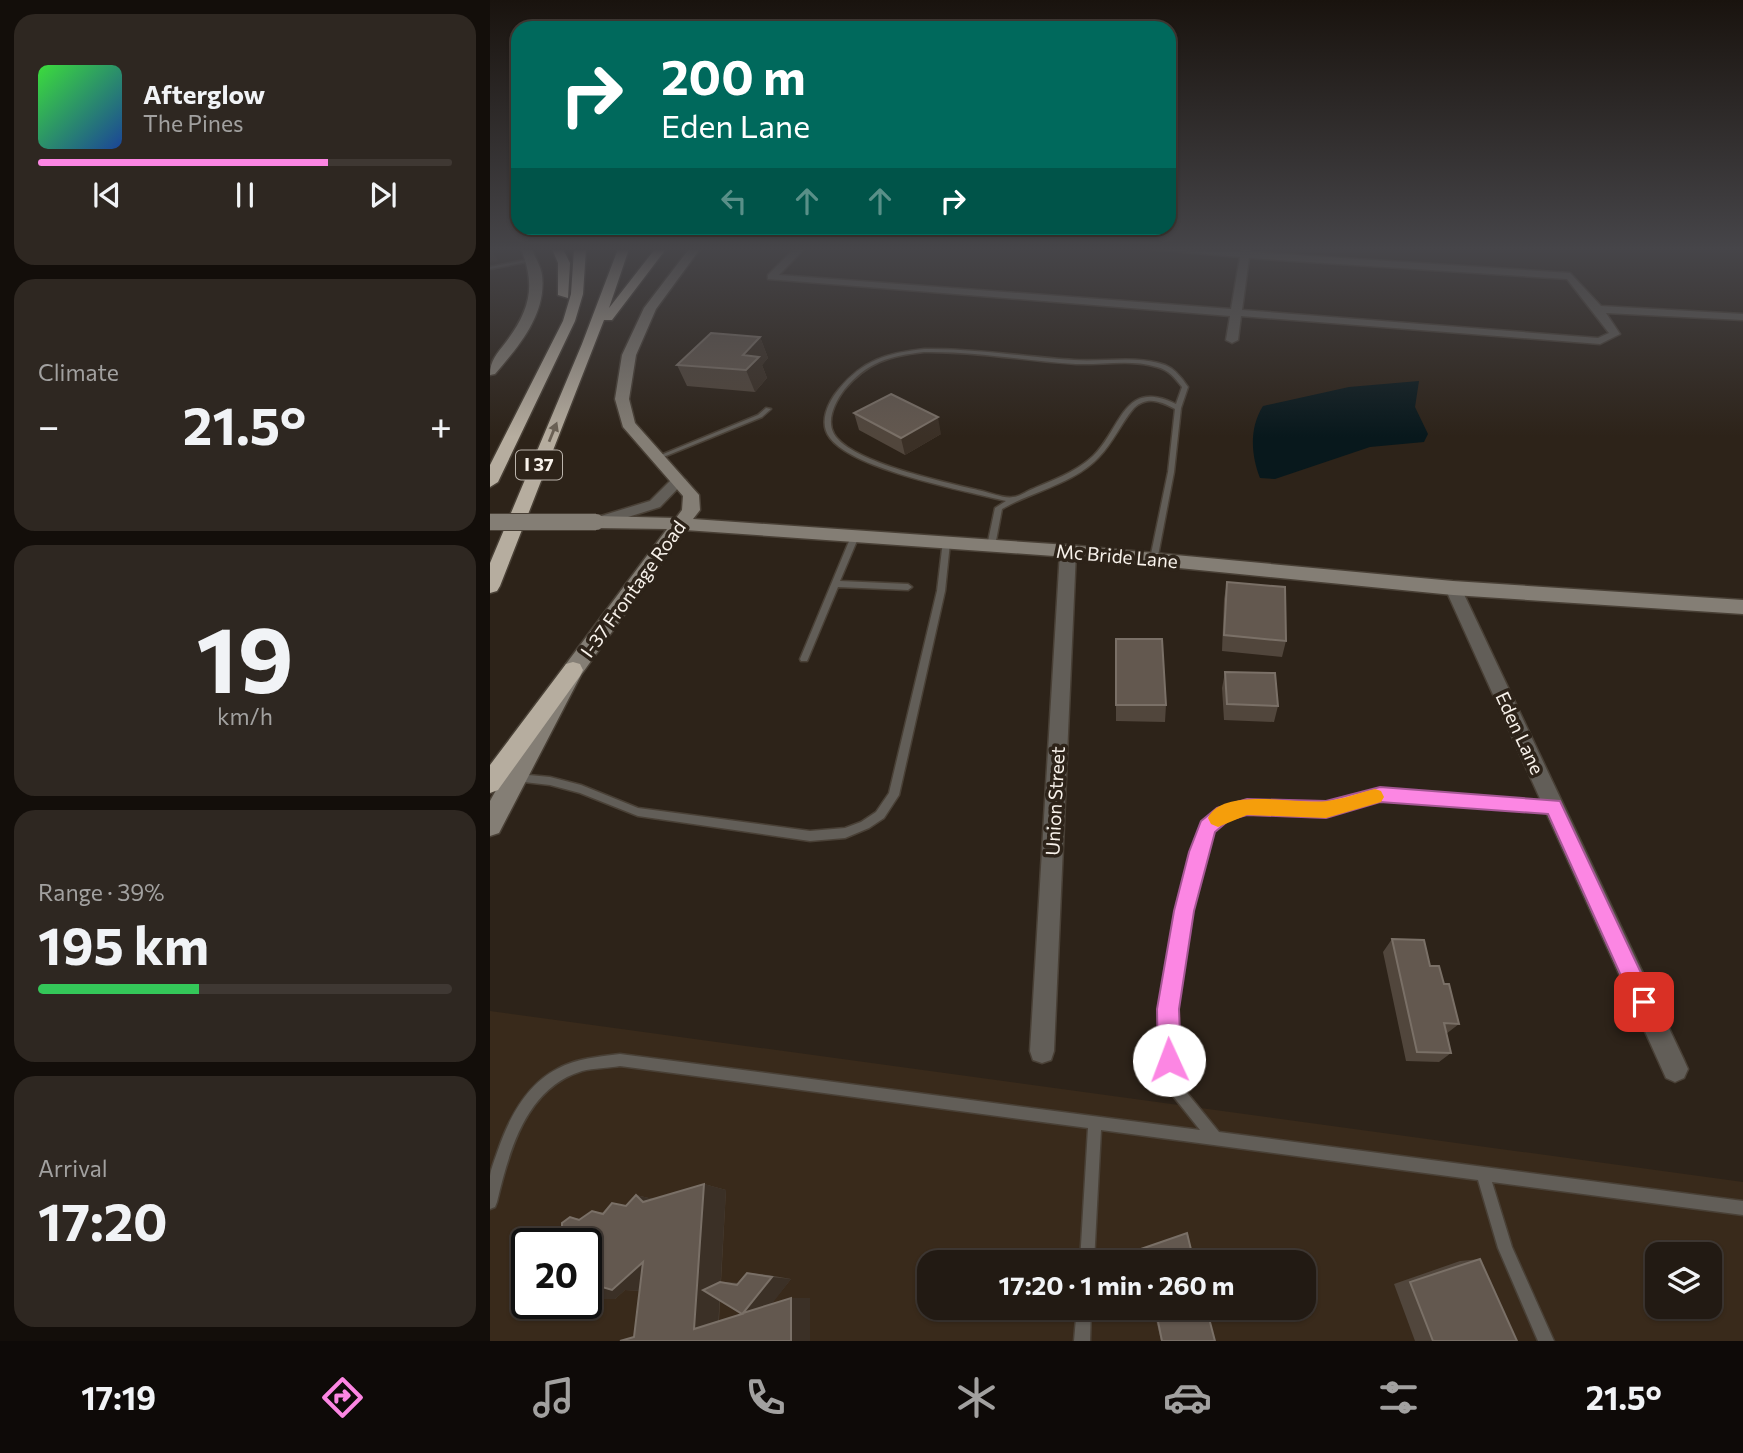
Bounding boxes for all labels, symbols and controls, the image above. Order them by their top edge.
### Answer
text: 200 m [661,45,806,105]
icon: right [546,49,637,140]
text: Afterglow [143,78,265,109]
text: Eden Lane [661,105,810,145]
text: The Pines [143,109,244,137]
icon: previous [88,176,126,214]
icon: pause [226,176,264,214]
icon: next [364,176,402,214]
icon: left [715,182,753,220]
icon: ahead [788,182,826,220]
icon: ahead [861,182,899,220]
icon: right [934,182,972,220]
text: Climate [38,358,119,386]
text: 21.5° [183,392,306,456]
text: − [38,401,60,448]
text: + [430,401,452,448]
one-way arrow [548,421,559,442]
road number: I 37 [516,450,562,480]
street label: I-37 Frontage Road [575,516,690,662]
street label: Mc Bride Lane [1055,539,1179,572]
text: 19 [196,600,294,712]
street label: Eden Lane [1491,688,1550,778]
text: km/h [217,702,273,730]
street label: Union Street [1040,746,1069,856]
text: Range · 39% [38,878,165,906]
text: 195 km [38,912,209,976]
pin [1614,972,1674,1032]
icon: arrive [1625,983,1663,1021]
position arrow [1132,1023,1206,1097]
text: Arrival [38,1154,108,1182]
text: 17:20 [38,1188,168,1252]
speed limit sign: 20 [511,1228,602,1319]
map controls [1645,1242,1722,1319]
button: layers [1645,1242,1722,1319]
text: 17:20 · 1 min · 260 m [999,1269,1234,1300]
icon: directions [318,1373,367,1422]
icon: music [529,1373,578,1422]
icon: phone [741,1373,790,1422]
icon: climate [952,1373,1001,1422]
icon: car [1163,1373,1212,1422]
icon: filters [1374,1373,1423,1422]
text: 17:19 [81,1377,156,1417]
text: 21.5° [1586,1377,1662,1417]

